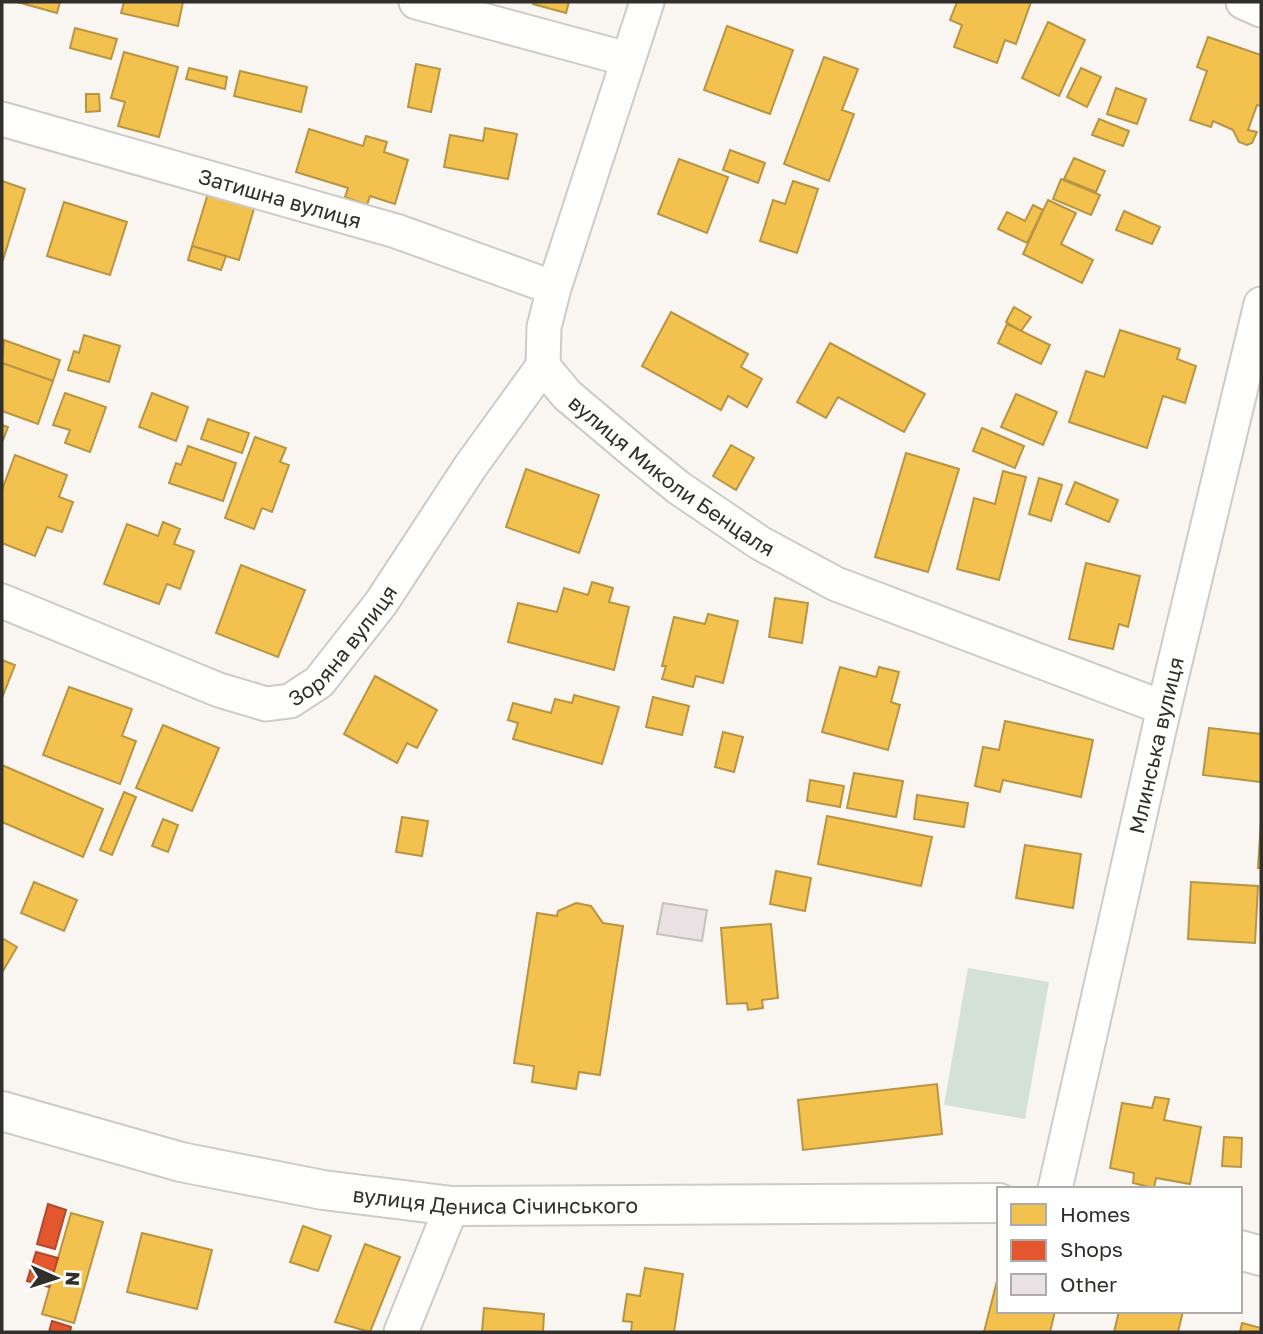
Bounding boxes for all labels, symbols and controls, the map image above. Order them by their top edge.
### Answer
street label: Затишна вулиця [195,163,364,234]
street label: вулиця Миколи Бенцаля [563,389,779,561]
street label: Зоряна вулиця [283,580,402,712]
street label: Млинська вулиця [1123,654,1189,836]
street label: вулиця Дениса Січинського [351,1181,638,1220]
legend [997,1187,1242,1313]
text: Homes [1060,1201,1130,1227]
text: Shops [1060,1236,1123,1262]
north arrow [21,1243,91,1313]
text: N [62,1271,85,1287]
text: Other [1060,1271,1117,1297]

